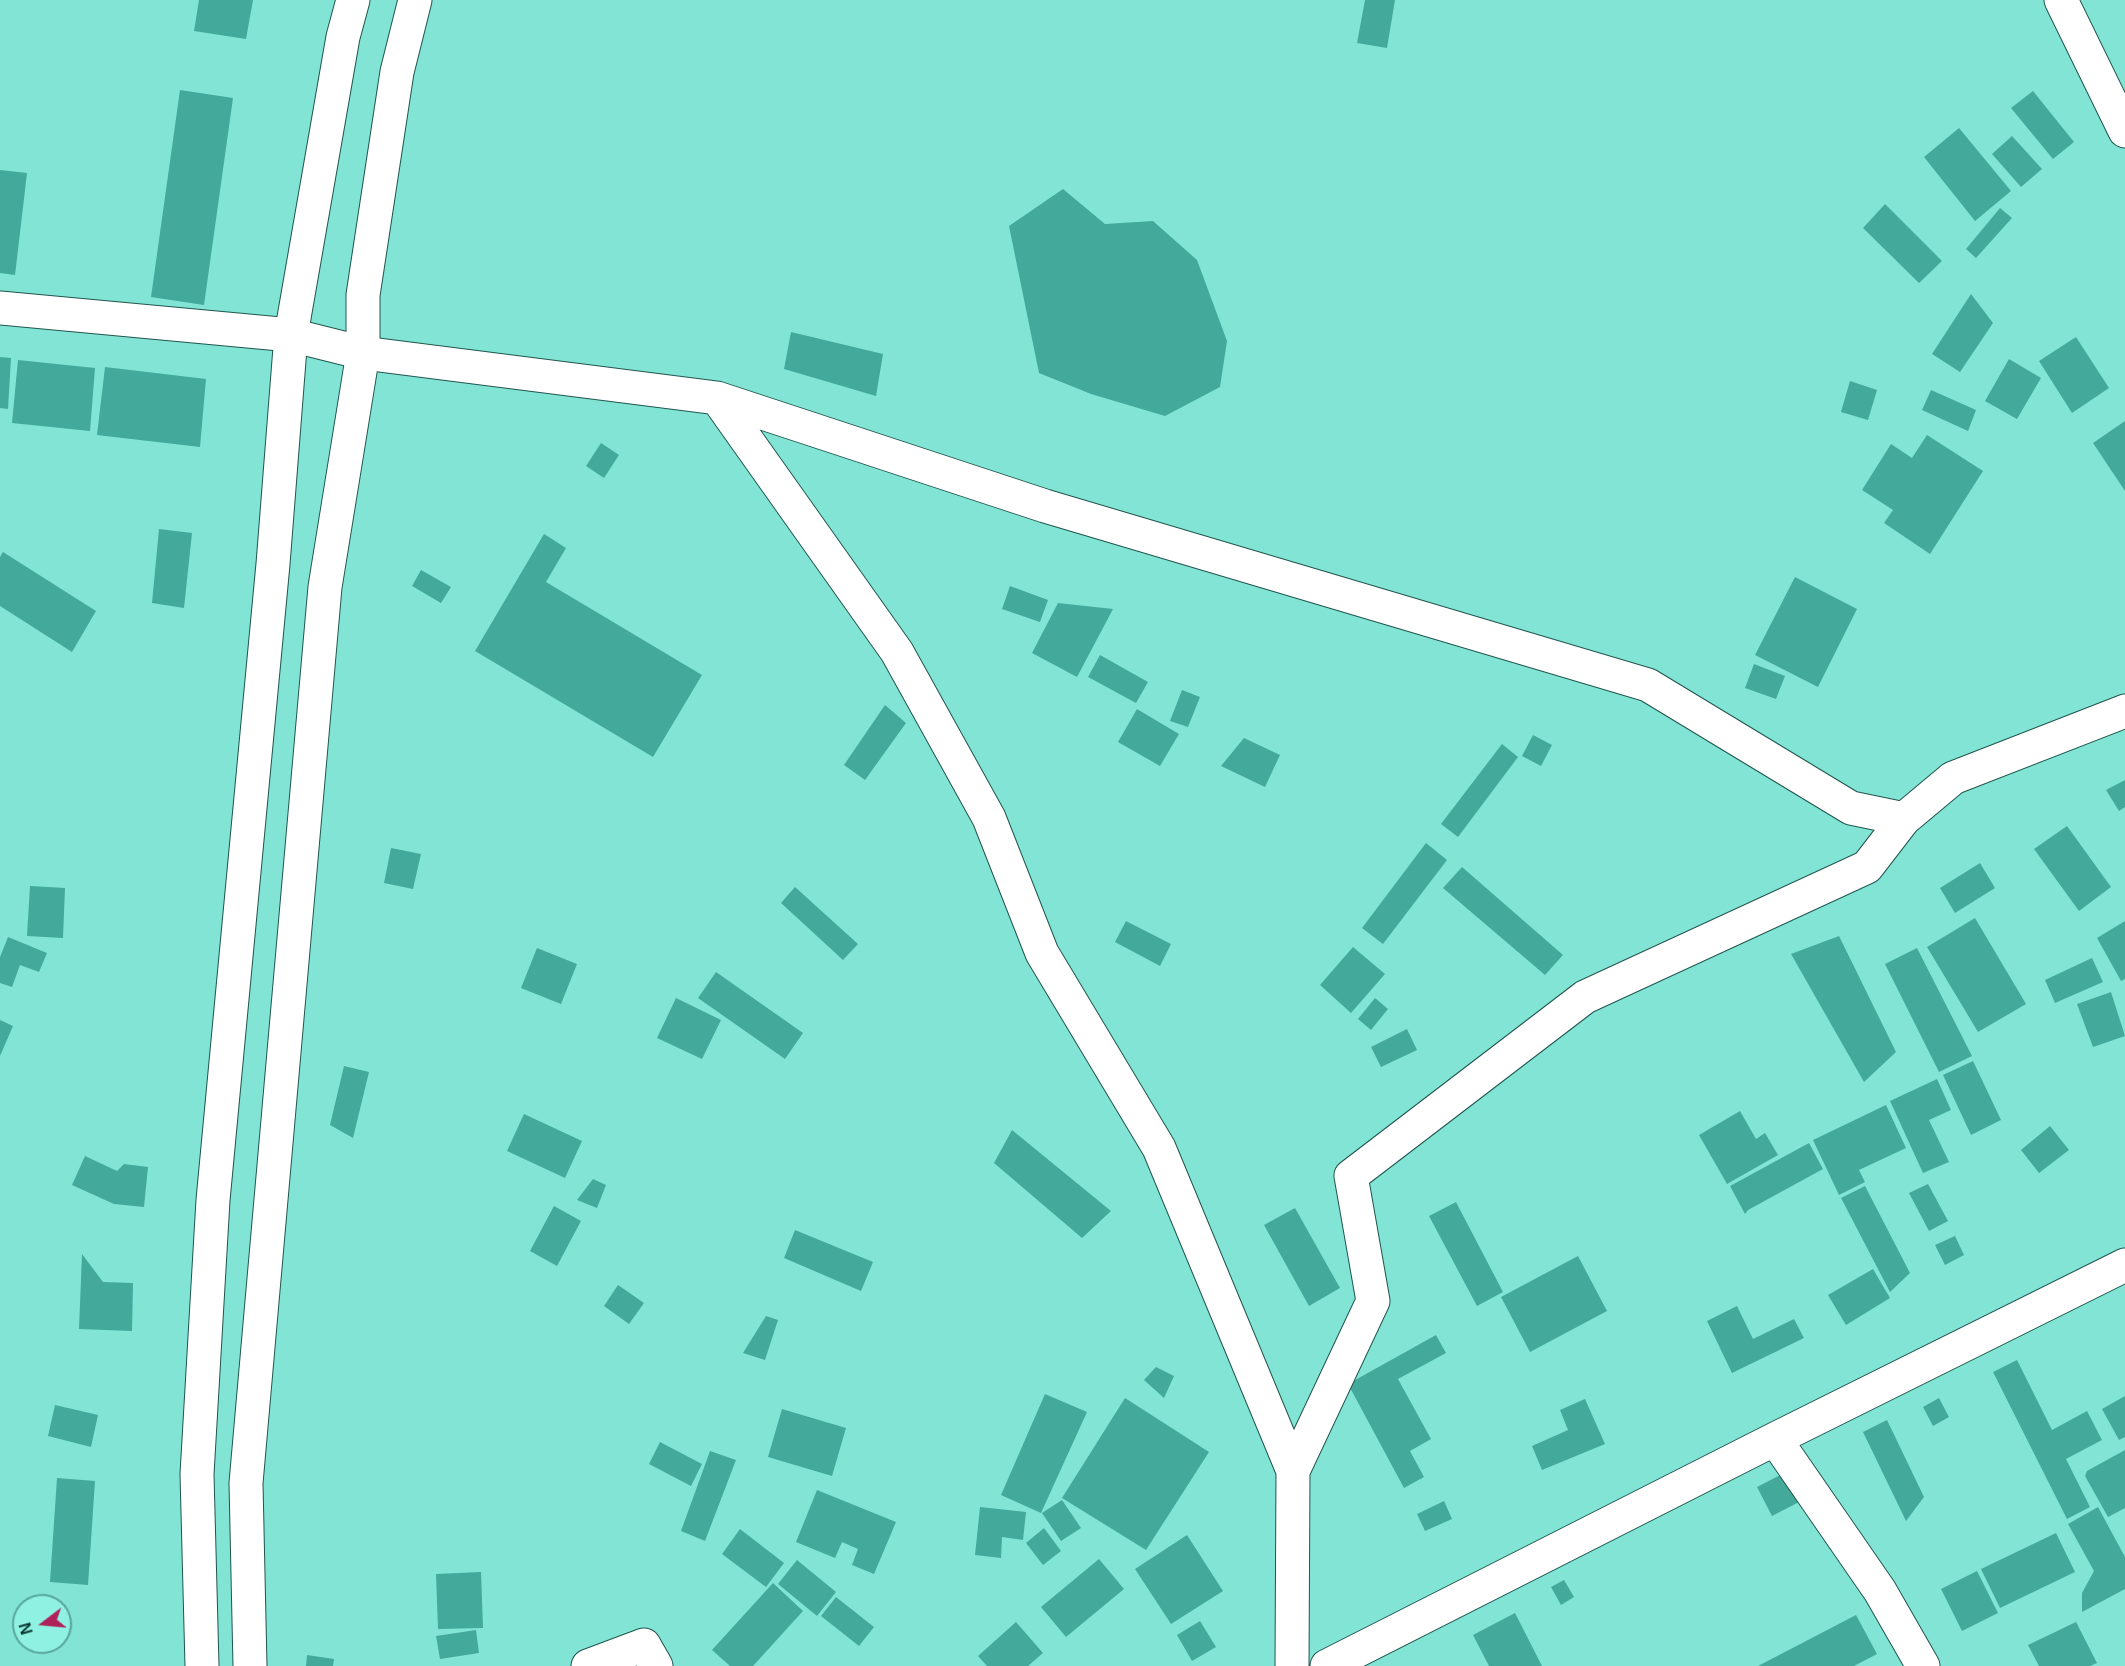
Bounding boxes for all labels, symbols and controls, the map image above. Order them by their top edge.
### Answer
north arrow [12,1594,72,1654]
text: N [16,1621,36,1636]

